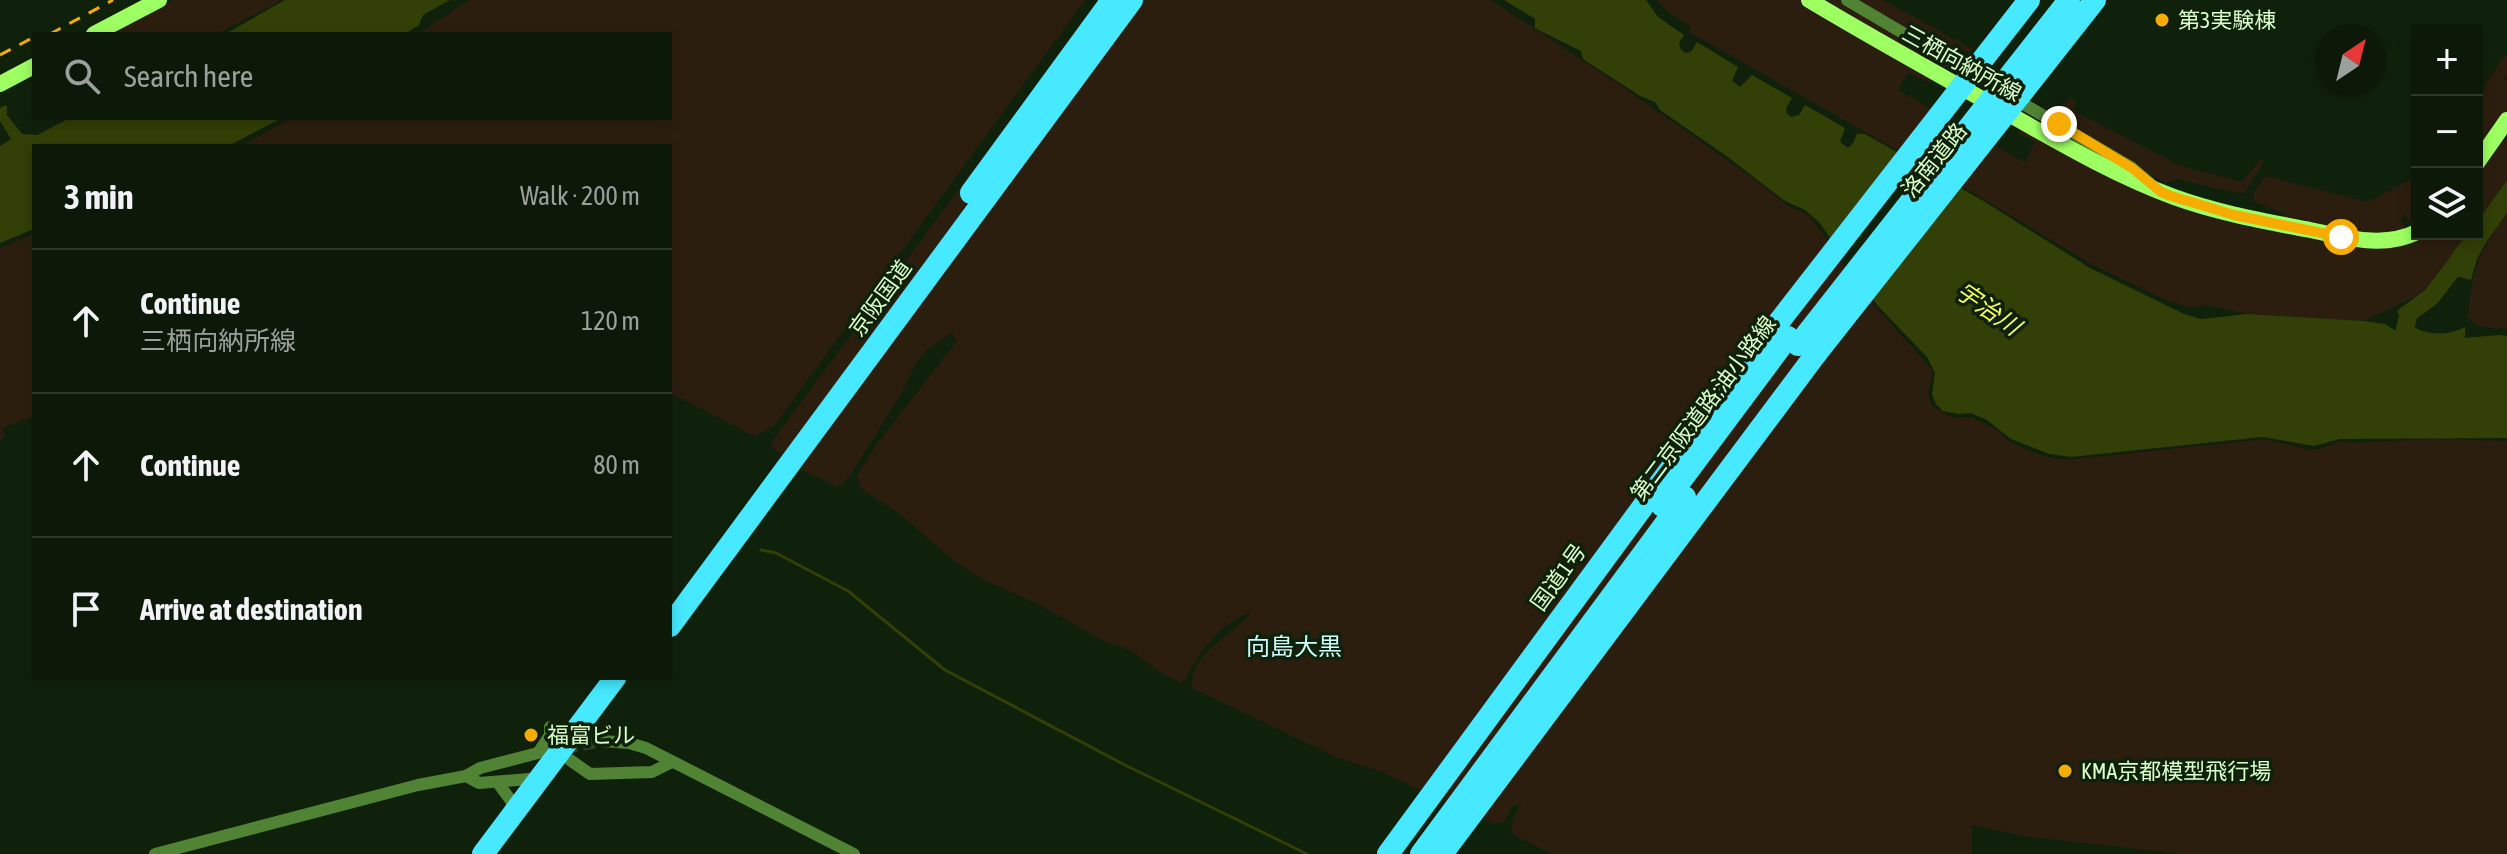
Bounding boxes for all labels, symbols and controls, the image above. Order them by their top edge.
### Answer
place label: 第3実験棟 [2178,7,2276,33]
marker: 第3実験棟 [2153,11,2171,29]
street label: 三栖向納所線 [1898,20,2026,106]
north arrow [2315,24,2387,96]
map controls [2411,24,2483,240]
button: + [2411,24,2483,96]
search box [32,32,672,120]
icon: search [60,54,104,98]
text: Search here [124,59,253,93]
button: − [2411,96,2483,168]
route end [2041,106,2077,142]
street label: 洛南道路 [1896,118,1972,202]
button: layers [2411,168,2483,240]
text: 3 min [64,177,133,216]
text: Walk · 200 m [520,181,640,211]
route start [2323,219,2359,255]
street label: 京阪国道 [844,255,916,341]
water label: 宇治川 [1951,277,2028,342]
text: Continue [140,286,240,320]
icon: ahead [64,299,108,343]
text: 120 m [581,306,640,336]
street label: 第二京阪道路;油小路線 [1625,311,1781,505]
text: 三栖向納所線 [140,326,296,356]
icon: ahead [64,443,108,487]
text: Continue [140,448,240,482]
text: 80 m [593,450,640,480]
street label: 国道1号 [1525,538,1591,616]
icon: arrive [64,587,108,631]
text: Arrive at destination [140,592,362,626]
district label: 向島大黒 [1246,633,1342,660]
place label: 福富ビル [547,722,635,748]
marker: 福富ビル [522,726,540,744]
place label: KMA京都模型飛行場 [2081,758,2271,784]
marker: KMA京都模型飛行場 [2056,762,2074,780]

